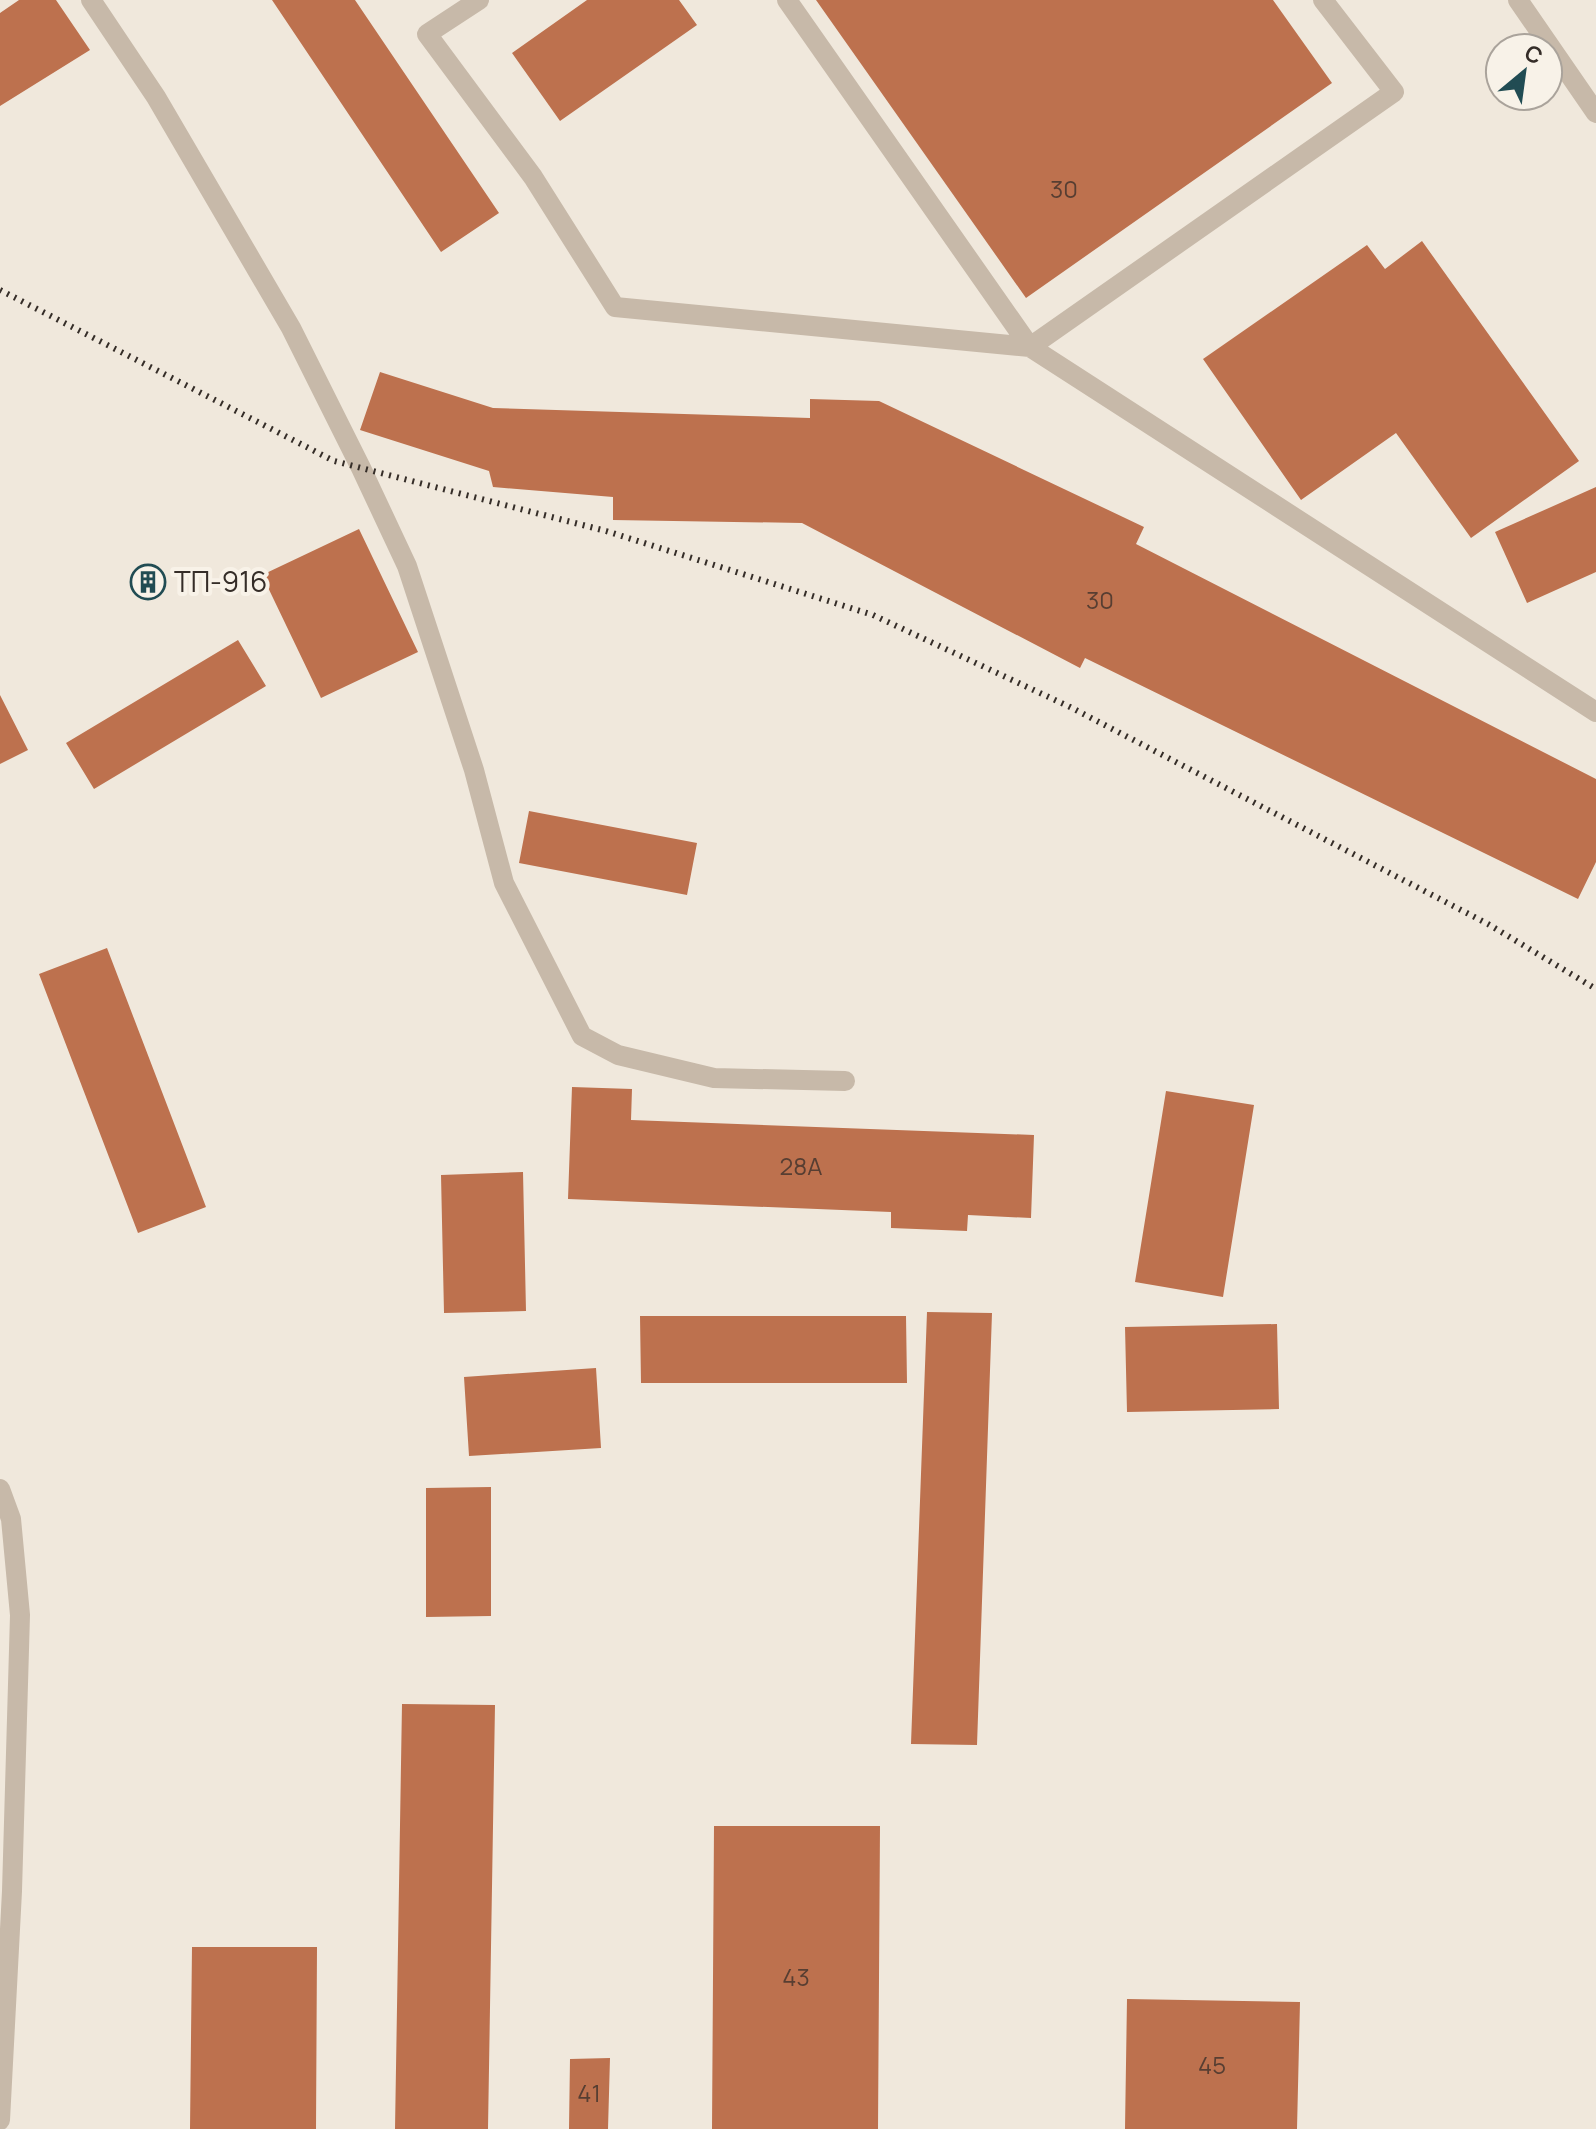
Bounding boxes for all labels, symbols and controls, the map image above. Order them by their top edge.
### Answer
north arrow [1484,32,1564,112]
text: С [1519,37,1548,72]
house number: 30 [1050,172,1078,205]
place label: ТП-916 [174,562,268,600]
building icon: ТП-916 [129,563,167,601]
house number: 30 [1086,583,1114,616]
house number: 28А [780,1149,822,1182]
house number: 43 [782,1960,810,1993]
house number: 45 [1198,2048,1226,2081]
house number: 41 [577,2076,601,2109]

